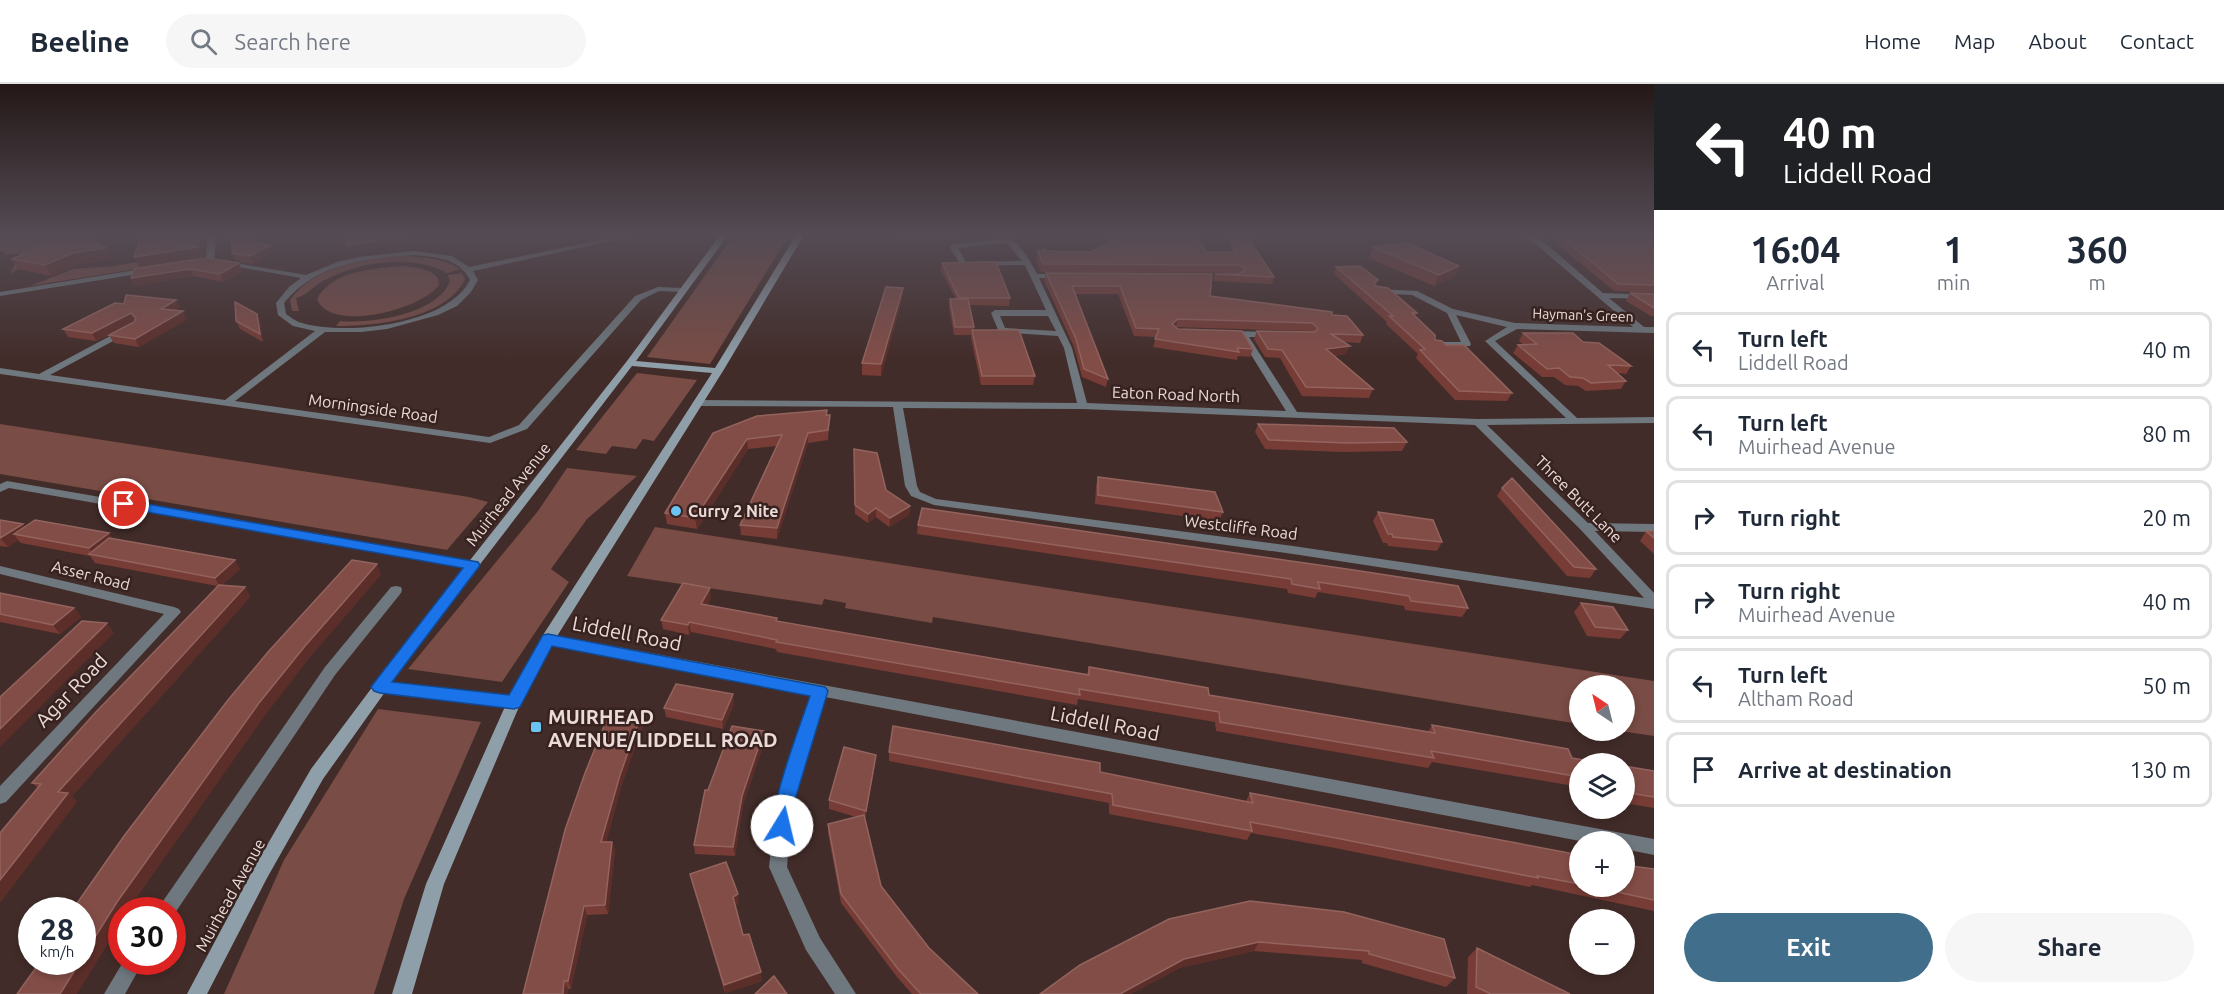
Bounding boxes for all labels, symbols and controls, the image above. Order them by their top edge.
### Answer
search box [166,14,586,68]
icon: search [187,25,220,58]
text: Beeline [30,26,130,57]
text: Search here [235,29,351,54]
text: Home [1864,29,1921,53]
text: Map [1954,29,1995,53]
text: About [2028,29,2087,53]
text: Contact [2120,29,2194,53]
icon: left [1684,108,1762,186]
text: 40 m [1783,109,1877,156]
text: Liddell Road [1783,158,1932,188]
text: 16:04 [1750,229,1840,270]
text: 1 [1943,229,1964,270]
text: 360 [2067,229,2128,270]
text: Arrival [1766,271,1825,294]
text: min [1937,271,1970,294]
text: m [2089,271,2106,294]
street label: Hayman's Green [1532,305,1634,325]
text: Turn left [1738,326,1828,351]
icon: left [1687,333,1720,366]
text: 40 m [2142,337,2191,362]
text: Liddell Road [1738,351,1849,374]
street label: Eaton Road North [1112,383,1240,405]
street label: Morningside Road [307,390,439,426]
text: Turn left [1738,410,1828,435]
icon: left [1687,417,1720,450]
text: 80 m [2142,421,2191,446]
text: Muirhead Avenue [1738,435,1896,458]
street label: Muirhead Avenue [462,439,554,549]
street label: Three Butt Lane [1532,452,1626,546]
pin [98,478,149,529]
icon: arrive [107,487,140,520]
icon: right [1687,501,1720,534]
place label: Curry 2 Nite [688,502,778,520]
marker: Curry 2 Nite [669,504,683,518]
text: Turn right [1738,505,1840,530]
text: 20 m [2142,505,2191,530]
street label: Westcliffe Road [1183,511,1299,543]
street label: Asser Road [50,557,132,593]
text: Turn right [1738,578,1840,603]
icon: right [1687,585,1720,618]
text: 40 m [2142,589,2191,614]
text: Muirhead Avenue [1738,603,1896,626]
street label: Liddell Road [571,611,683,655]
street label: Agar Road [30,649,112,731]
text: Turn left [1738,662,1828,687]
icon: left [1687,669,1720,702]
text: 50 m [2142,673,2191,698]
north arrow [1569,675,1635,741]
map controls [1569,675,1635,975]
text: Altham Road [1738,687,1854,710]
street label: Liddell Road [1049,701,1161,745]
place label: MUIRHEAD AVENUE/LIDDELL ROAD [548,705,778,751]
marker: MUIRHEAD AVENUE/LIDDELL ROAD [529,720,543,734]
button: layers [1569,753,1635,819]
icon: arrive [1687,753,1720,786]
text: Arrive at destination [1738,757,1952,782]
text: 130 m [2130,757,2191,782]
position arrow [750,794,814,858]
button: + [1569,831,1635,897]
street label: Muirhead Avenue [192,835,268,955]
speed limit sign: 30 [108,897,186,975]
button: − [1569,909,1635,975]
text: 28 [40,912,74,946]
button: Exit [1684,913,1933,982]
button: Share [1945,913,2194,982]
text: km/h [40,943,74,960]

